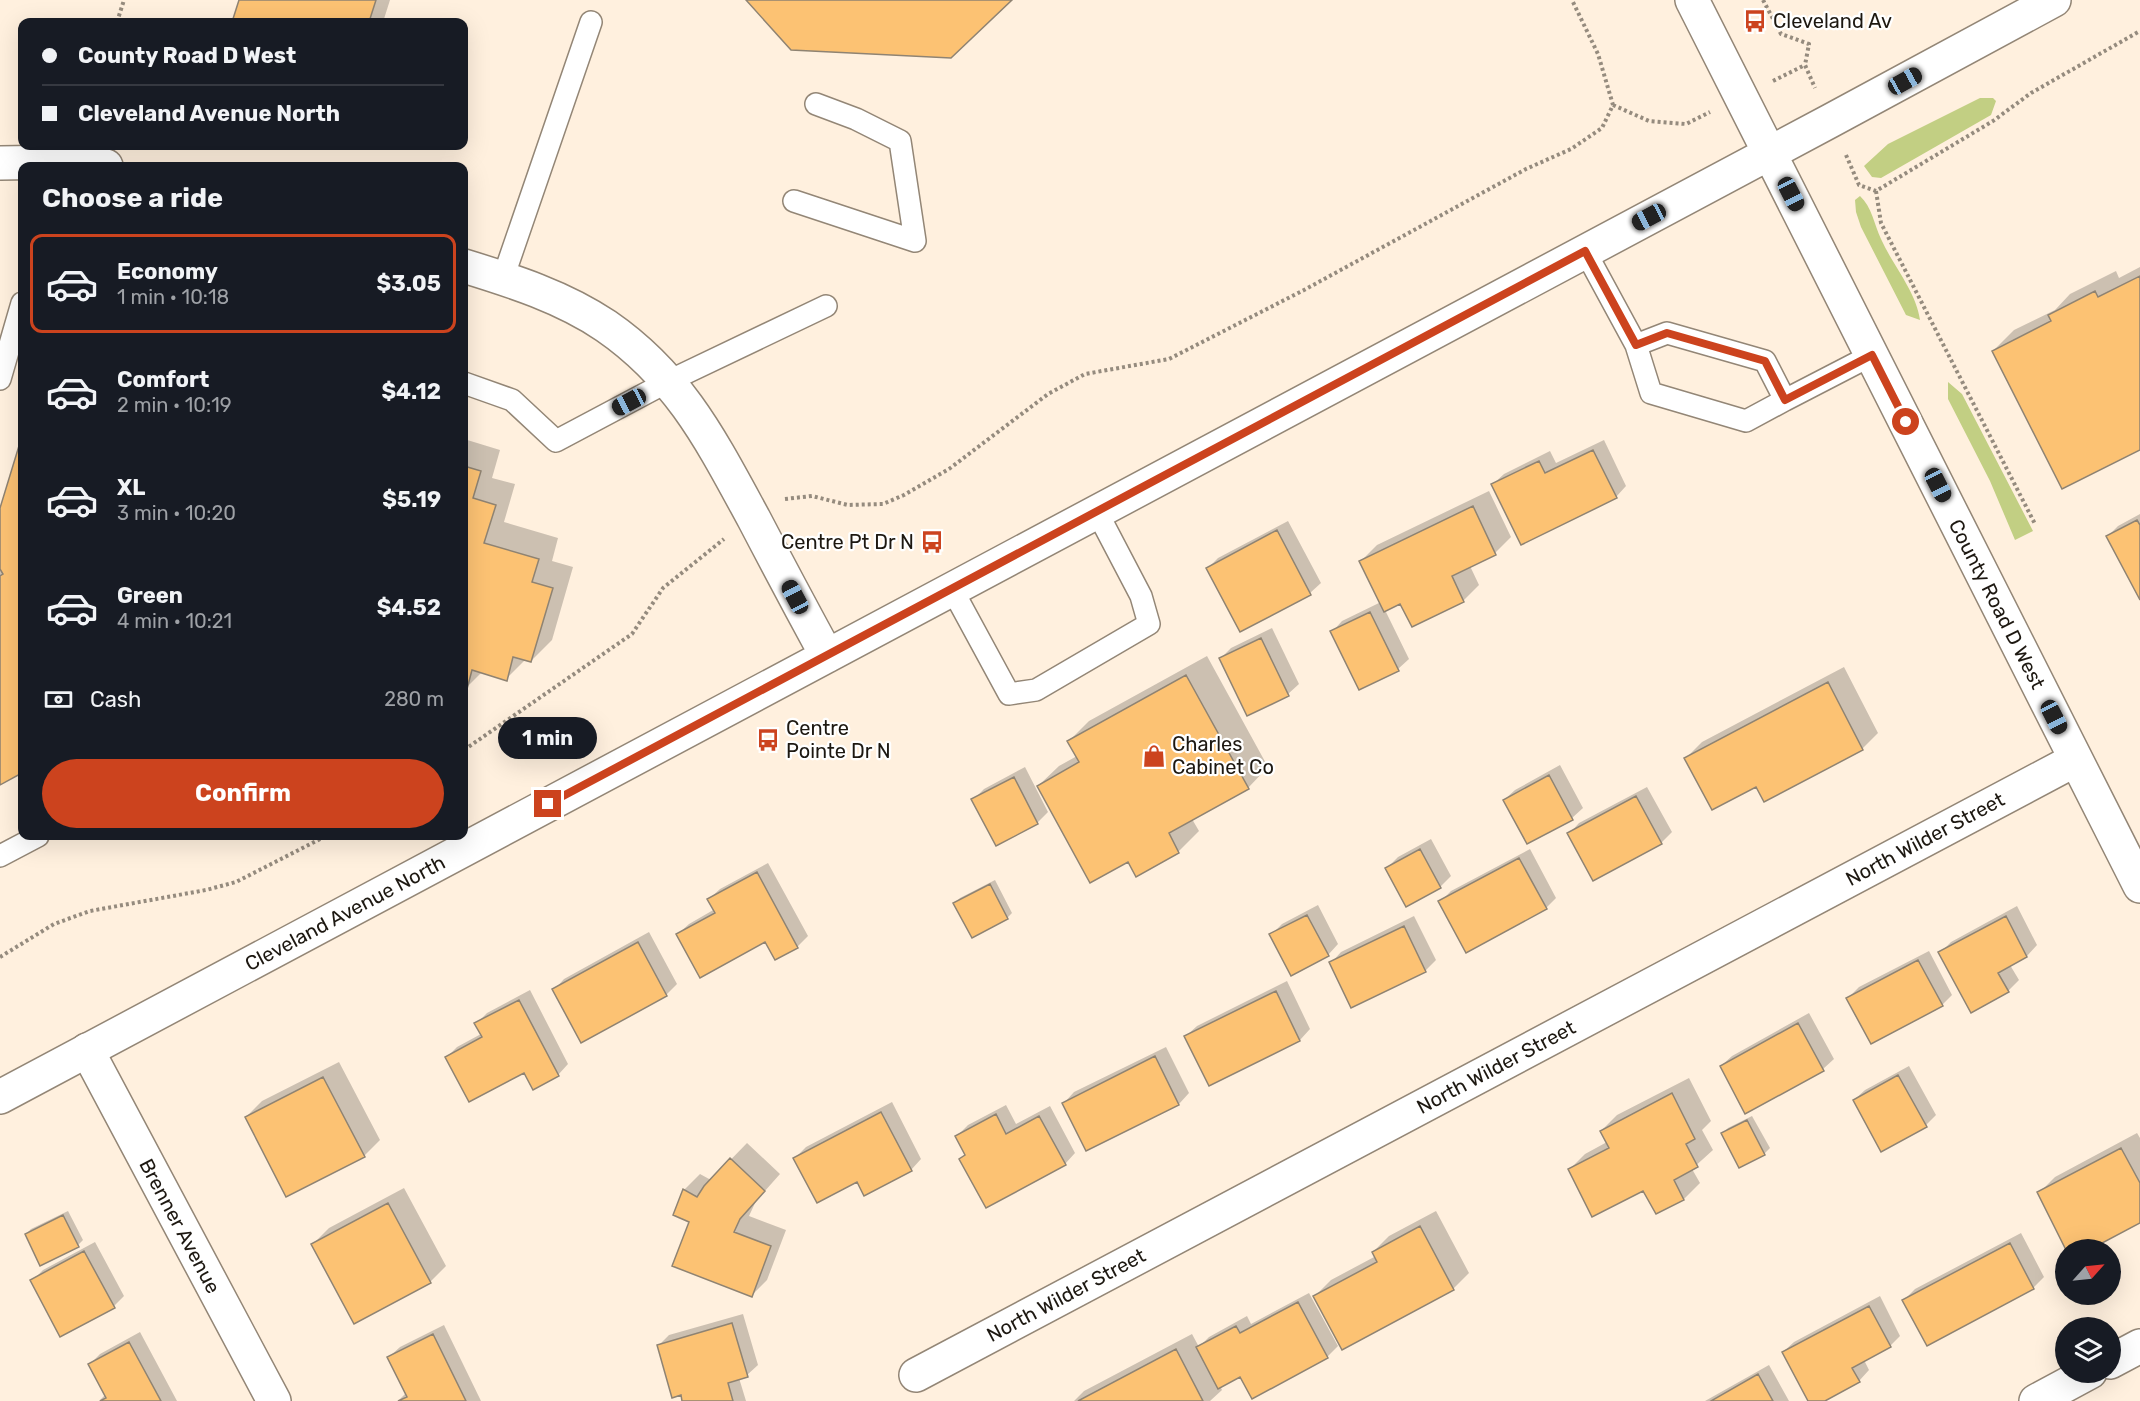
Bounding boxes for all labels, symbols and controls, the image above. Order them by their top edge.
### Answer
bus stop icon: Cleveland Av [1742,8,1768,34]
place label: Cleveland Av [1773,9,1892,33]
text: County Road D West [78,42,296,69]
car [1885,64,1925,98]
text: Cleveland Avenue North [78,100,340,127]
car [1775,174,1807,214]
text: Choose a ride [42,182,223,214]
car [1629,201,1669,233]
icon: car [45,257,99,311]
text: Economy [117,258,218,285]
text: $3.05 [377,270,441,297]
text: 1 min · 10:18 [117,285,229,309]
icon: car [45,365,99,419]
text: Comfort [117,366,209,393]
text: $4.12 [381,378,441,405]
car [609,386,649,418]
text: 2 min · 10:19 [117,393,232,417]
route start [1892,408,1919,435]
car [1922,465,1954,505]
icon: car [45,473,99,527]
text: XL [117,474,145,501]
text: $5.19 [382,486,441,513]
text: 3 min · 10:20 [117,501,236,525]
street label: County Road D West [1944,515,2050,693]
bus stop icon: Centre Pt Dr N [919,529,945,555]
place label: Centre Pt Dr N [781,530,914,554]
car [779,577,811,617]
icon: car [45,581,99,635]
text: Green [117,582,183,609]
text: $4.52 [377,594,441,621]
text: 4 min · 10:21 [117,609,232,633]
icon: cash [42,683,75,716]
text: Cash [90,686,141,713]
text: 280 m [384,687,444,711]
car [2038,697,2070,737]
place label: Centre Pointe Dr N [786,716,891,763]
callout: 1 min [498,717,598,759]
text: 1 min [522,726,573,750]
bus stop icon: Centre Pointe Dr N [755,727,781,753]
place label: Charles Cabinet Co [1172,732,1274,779]
shop icon: Charles Cabinet Co [1141,743,1167,769]
button: Confirm [42,759,444,828]
street label: North Wilder Street [1842,787,2009,891]
route end [534,790,561,817]
street label: Cleveland Avenue North [241,850,449,976]
street label: North Wilder Street [1413,1015,1580,1119]
street label: Brenner Avenue [134,1155,226,1297]
north arrow [2055,1239,2121,1305]
map controls [2055,1239,2121,1383]
street label: North Wilder Street [983,1243,1150,1347]
button: layers [2055,1317,2121,1383]

